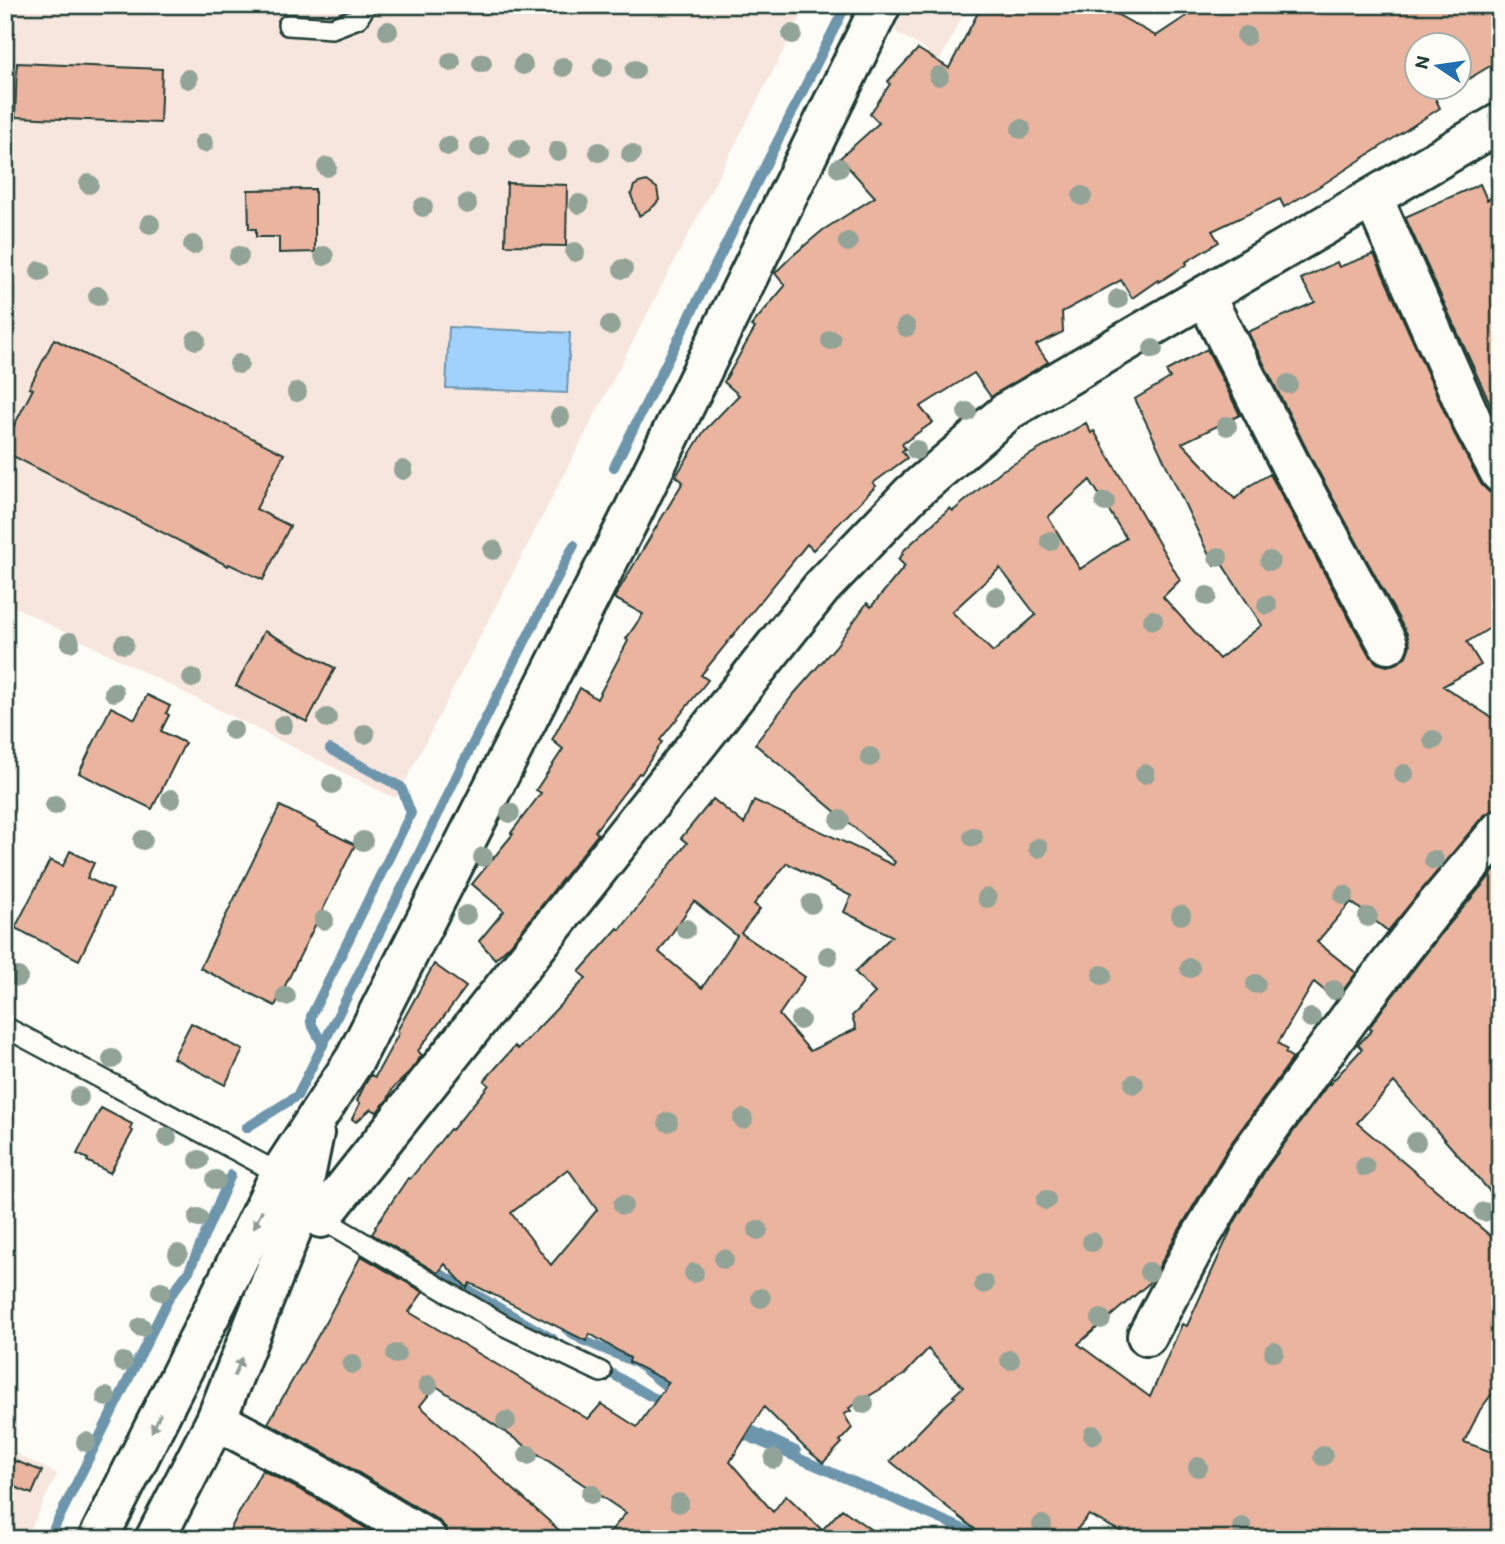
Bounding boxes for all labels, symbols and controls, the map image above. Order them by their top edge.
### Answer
north arrow [1404,32,1474,102]
text: N [1409,53,1435,71]
one-way arrow [252,1209,263,1229]
one-way arrow [232,1357,243,1378]
one-way arrow [151,1413,162,1433]

